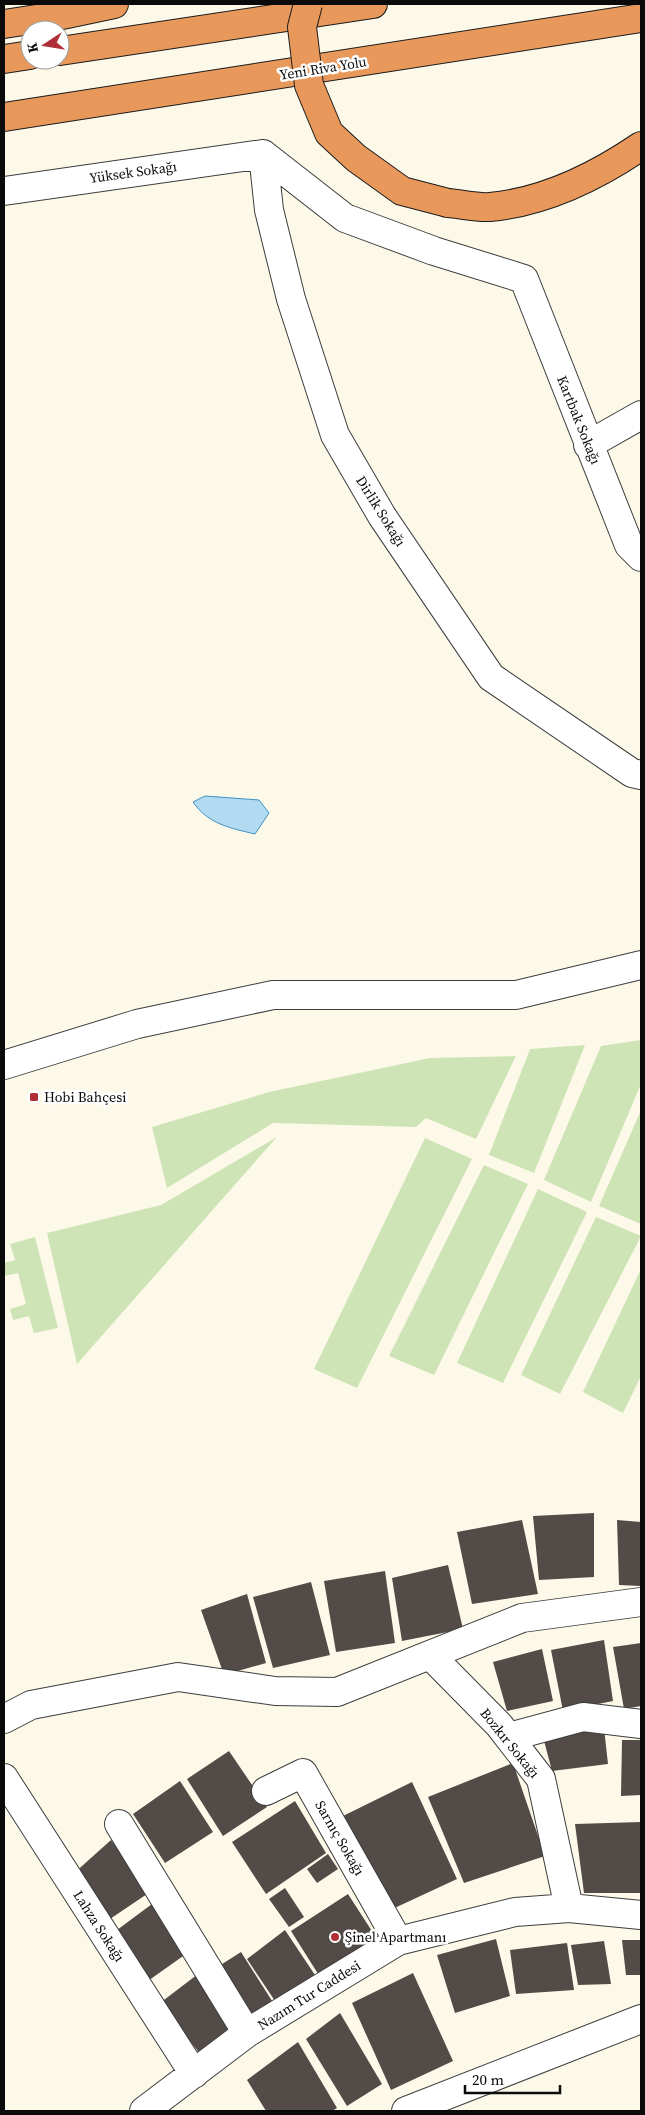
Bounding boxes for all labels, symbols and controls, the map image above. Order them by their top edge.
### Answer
north arrow [20,20,70,70]
text: K [21,41,43,55]
street label: Yeni Riva Yolu [278,51,368,85]
street label: Yüksek Sokağı [88,156,178,188]
street label: Kartbak Sokağı [552,373,606,467]
street label: Dirlik Sokağı [351,472,411,550]
place label: Hobi Bahçesi [44,1087,126,1107]
marker: Hobi Bahçesi [28,1091,40,1103]
street label: Bozkır Sokağı [476,1704,544,1782]
street label: Sarnıç Sokağı [310,1797,370,1879]
street label: Lahza Sokağı [68,1886,130,1966]
place label: Şinel Apartmanı [345,1927,446,1947]
marker: Şinel Apartmanı [329,1931,341,1943]
street label: Nazım Tur Caddesi [254,1955,364,2035]
scale bar [465,2062,560,2094]
text: 20 m [472,2069,504,2090]

